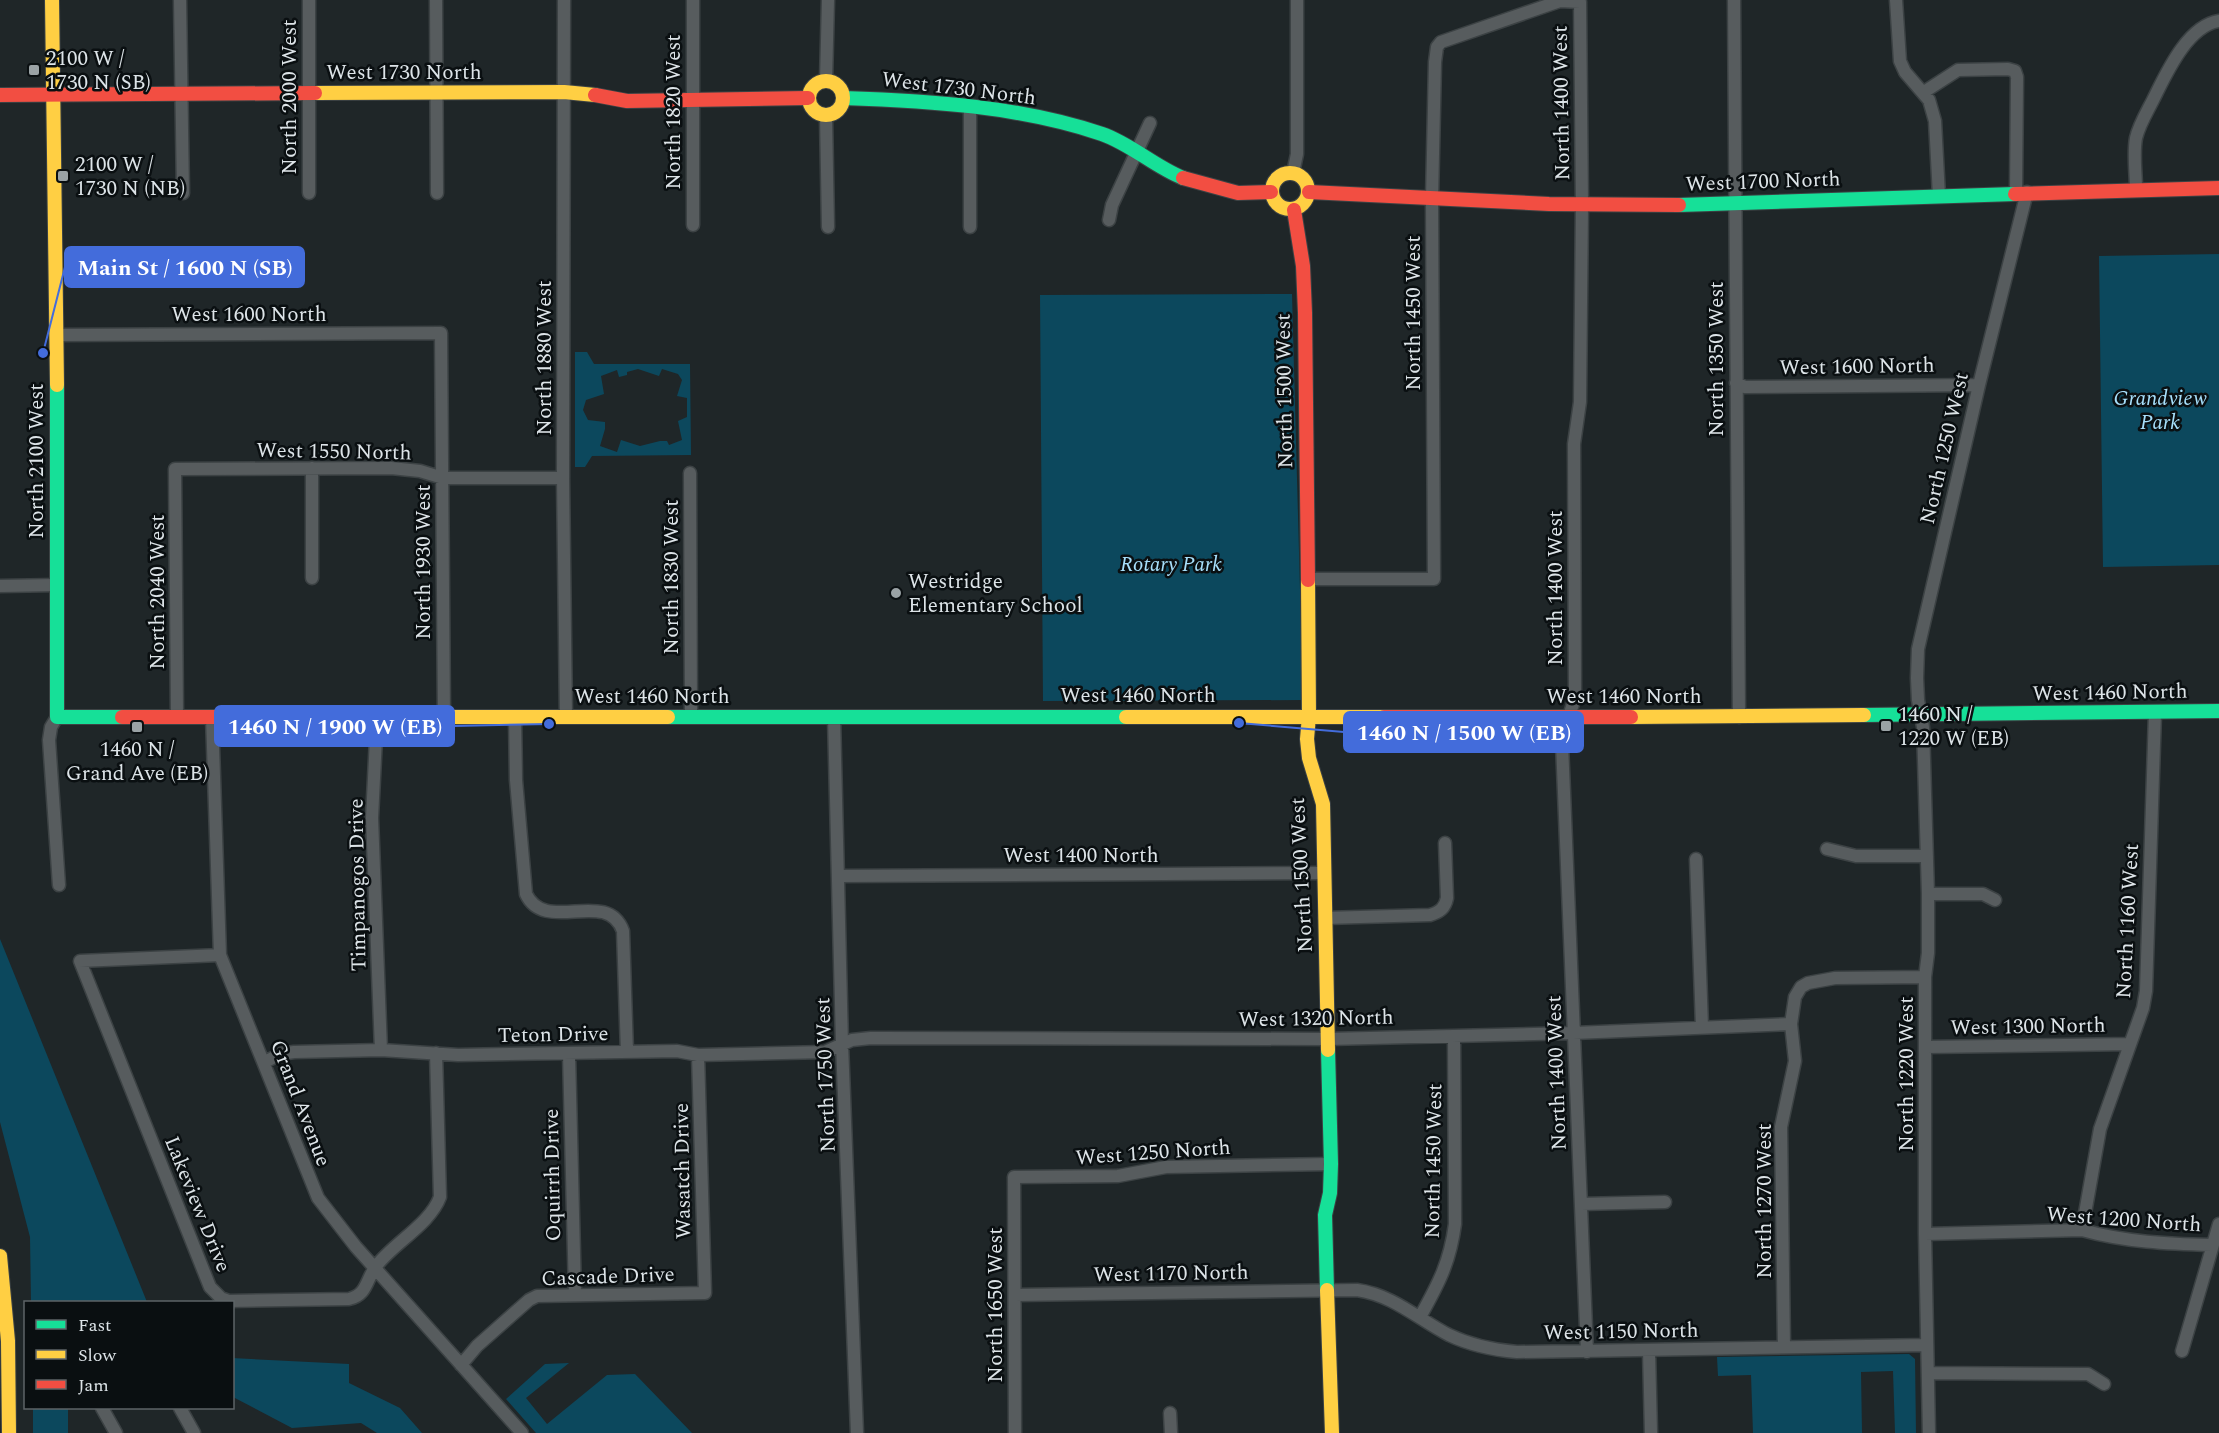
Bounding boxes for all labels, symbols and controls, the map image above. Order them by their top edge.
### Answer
street label: North 2000 West [274,19,306,175]
street label: North 1400 West [1545,25,1579,181]
street label: North 1820 West [658,34,690,190]
place label: 2100 W / 1730 N (SB) [46,43,151,99]
street label: West 1730 North [326,57,482,89]
marker: 2100 W / 1730 N (SB) [27,63,41,77]
street label: West 1730 North [880,64,1038,114]
place label: 2100 W / 1730 N (NB) [75,149,185,205]
street label: West 1700 North [1685,163,1841,201]
marker: 2100 W / 1730 N (NB) [56,169,70,183]
street label: North 1450 West [1398,235,1430,391]
callout: Main St / 1600 N (SB) [65,247,304,287]
text: Main St / 1600 N (SB) [77,252,293,285]
street label: North 1880 West [529,280,561,436]
street label: North 1350 West [1701,281,1733,437]
street label: West 1600 North [171,299,327,331]
street label: North 1500 West [1268,313,1302,469]
street label: West 1600 North [1779,350,1935,384]
street label: North 1250 West [1912,369,1978,527]
street label: North 2100 West [21,383,53,539]
park label: Grandview Park [2113,383,2207,439]
street label: West 1550 North [256,435,412,469]
street label: North 1930 West [408,484,440,640]
street label: North 1830 West [656,499,688,655]
street label: North 1400 West [1540,510,1572,666]
street label: North 2040 West [142,514,174,670]
park label: Rotary Park [1120,549,1222,581]
place label: Westridge Elementary School [908,566,1083,622]
marker: Westridge Elementary School [889,586,903,600]
street label: West 1460 North [2032,676,2188,710]
street label: West 1460 North [1060,680,1216,712]
street label: West 1460 North [574,681,730,713]
street label: West 1460 North [1546,681,1702,713]
place label: 1460 N / 1220 W (EB) [1898,699,2009,755]
callout: 1460 N / 1900 W (EB) [215,706,454,746]
text: 1460 N / 1900 W (EB) [228,711,442,744]
callout: 1460 N / 1500 W (EB) [1344,712,1583,752]
text: 1460 N / 1500 W (EB) [1357,717,1571,750]
marker: 1460 N / 1220 W (EB) [1879,719,1893,733]
marker: 1460 N / Grand Ave (EB) [130,720,144,734]
place label: 1460 N / Grand Ave (EB) [66,734,208,790]
street label: North 1500 West [1282,797,1322,953]
street label: Timpanogos Drive [340,798,376,972]
street label: West 1400 North [1003,840,1159,872]
street label: North 1160 West [2108,843,2148,999]
street label: North 1400 West [1538,995,1576,1151]
street label: North 1220 West [1891,996,1923,1152]
street label: North 1750 West [807,997,845,1153]
street label: West 1320 North [1238,1002,1394,1036]
street label: West 1300 North [1950,1010,2106,1044]
street label: Teton Drive [497,1018,609,1052]
street label: Grand Avenue [261,1035,339,1171]
street label: North 1450 West [1417,1083,1451,1239]
street label: Wasatch Drive [666,1103,700,1239]
street label: Oquirrh Drive [536,1108,570,1242]
street label: North 1270 West [1749,1123,1781,1279]
street label: Lakeview Drive [155,1132,239,1277]
street label: West 1250 North [1075,1132,1232,1174]
street label: West 1200 North [2045,1199,2202,1241]
street label: North 1650 West [980,1227,1012,1383]
street label: West 1170 North [1093,1257,1249,1291]
street label: Cascade Drive [541,1259,675,1295]
legend [24,1301,234,1409]
text: Fast [78,1312,111,1339]
street label: West 1150 North [1543,1315,1699,1349]
text: Slow [78,1342,117,1369]
text: Jam [78,1372,109,1399]

